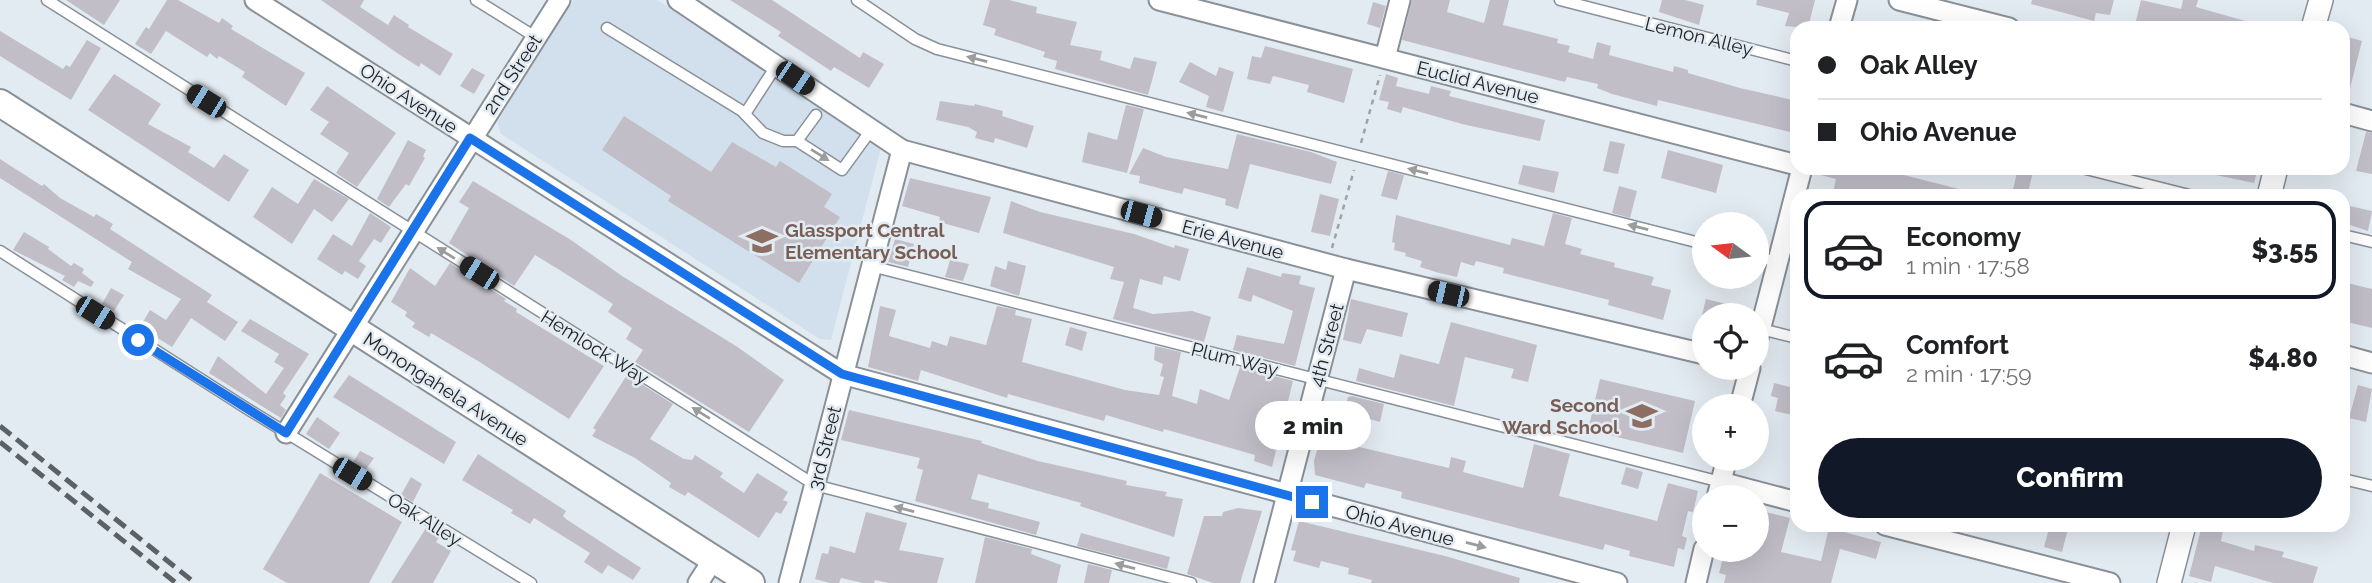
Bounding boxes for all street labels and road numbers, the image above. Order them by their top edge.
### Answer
street label: Lemon Alley [1643,12,1755,60]
street label: 2nd Street [478,30,546,118]
street label: Euclid Avenue [1415,56,1541,108]
street label: Ohio Avenue [356,58,462,138]
street label: Erie Avenue [1180,215,1286,263]
street label: 4th Street [1304,300,1348,389]
street label: Hemlock Way [537,305,653,389]
street label: Monongahela Avenue [359,327,533,451]
street label: Plum Way [1189,338,1281,380]
street label: 3rd Street [803,403,845,492]
street label: Oak Alley [384,488,466,550]
street label: Ohio Avenue [1343,500,1457,550]

